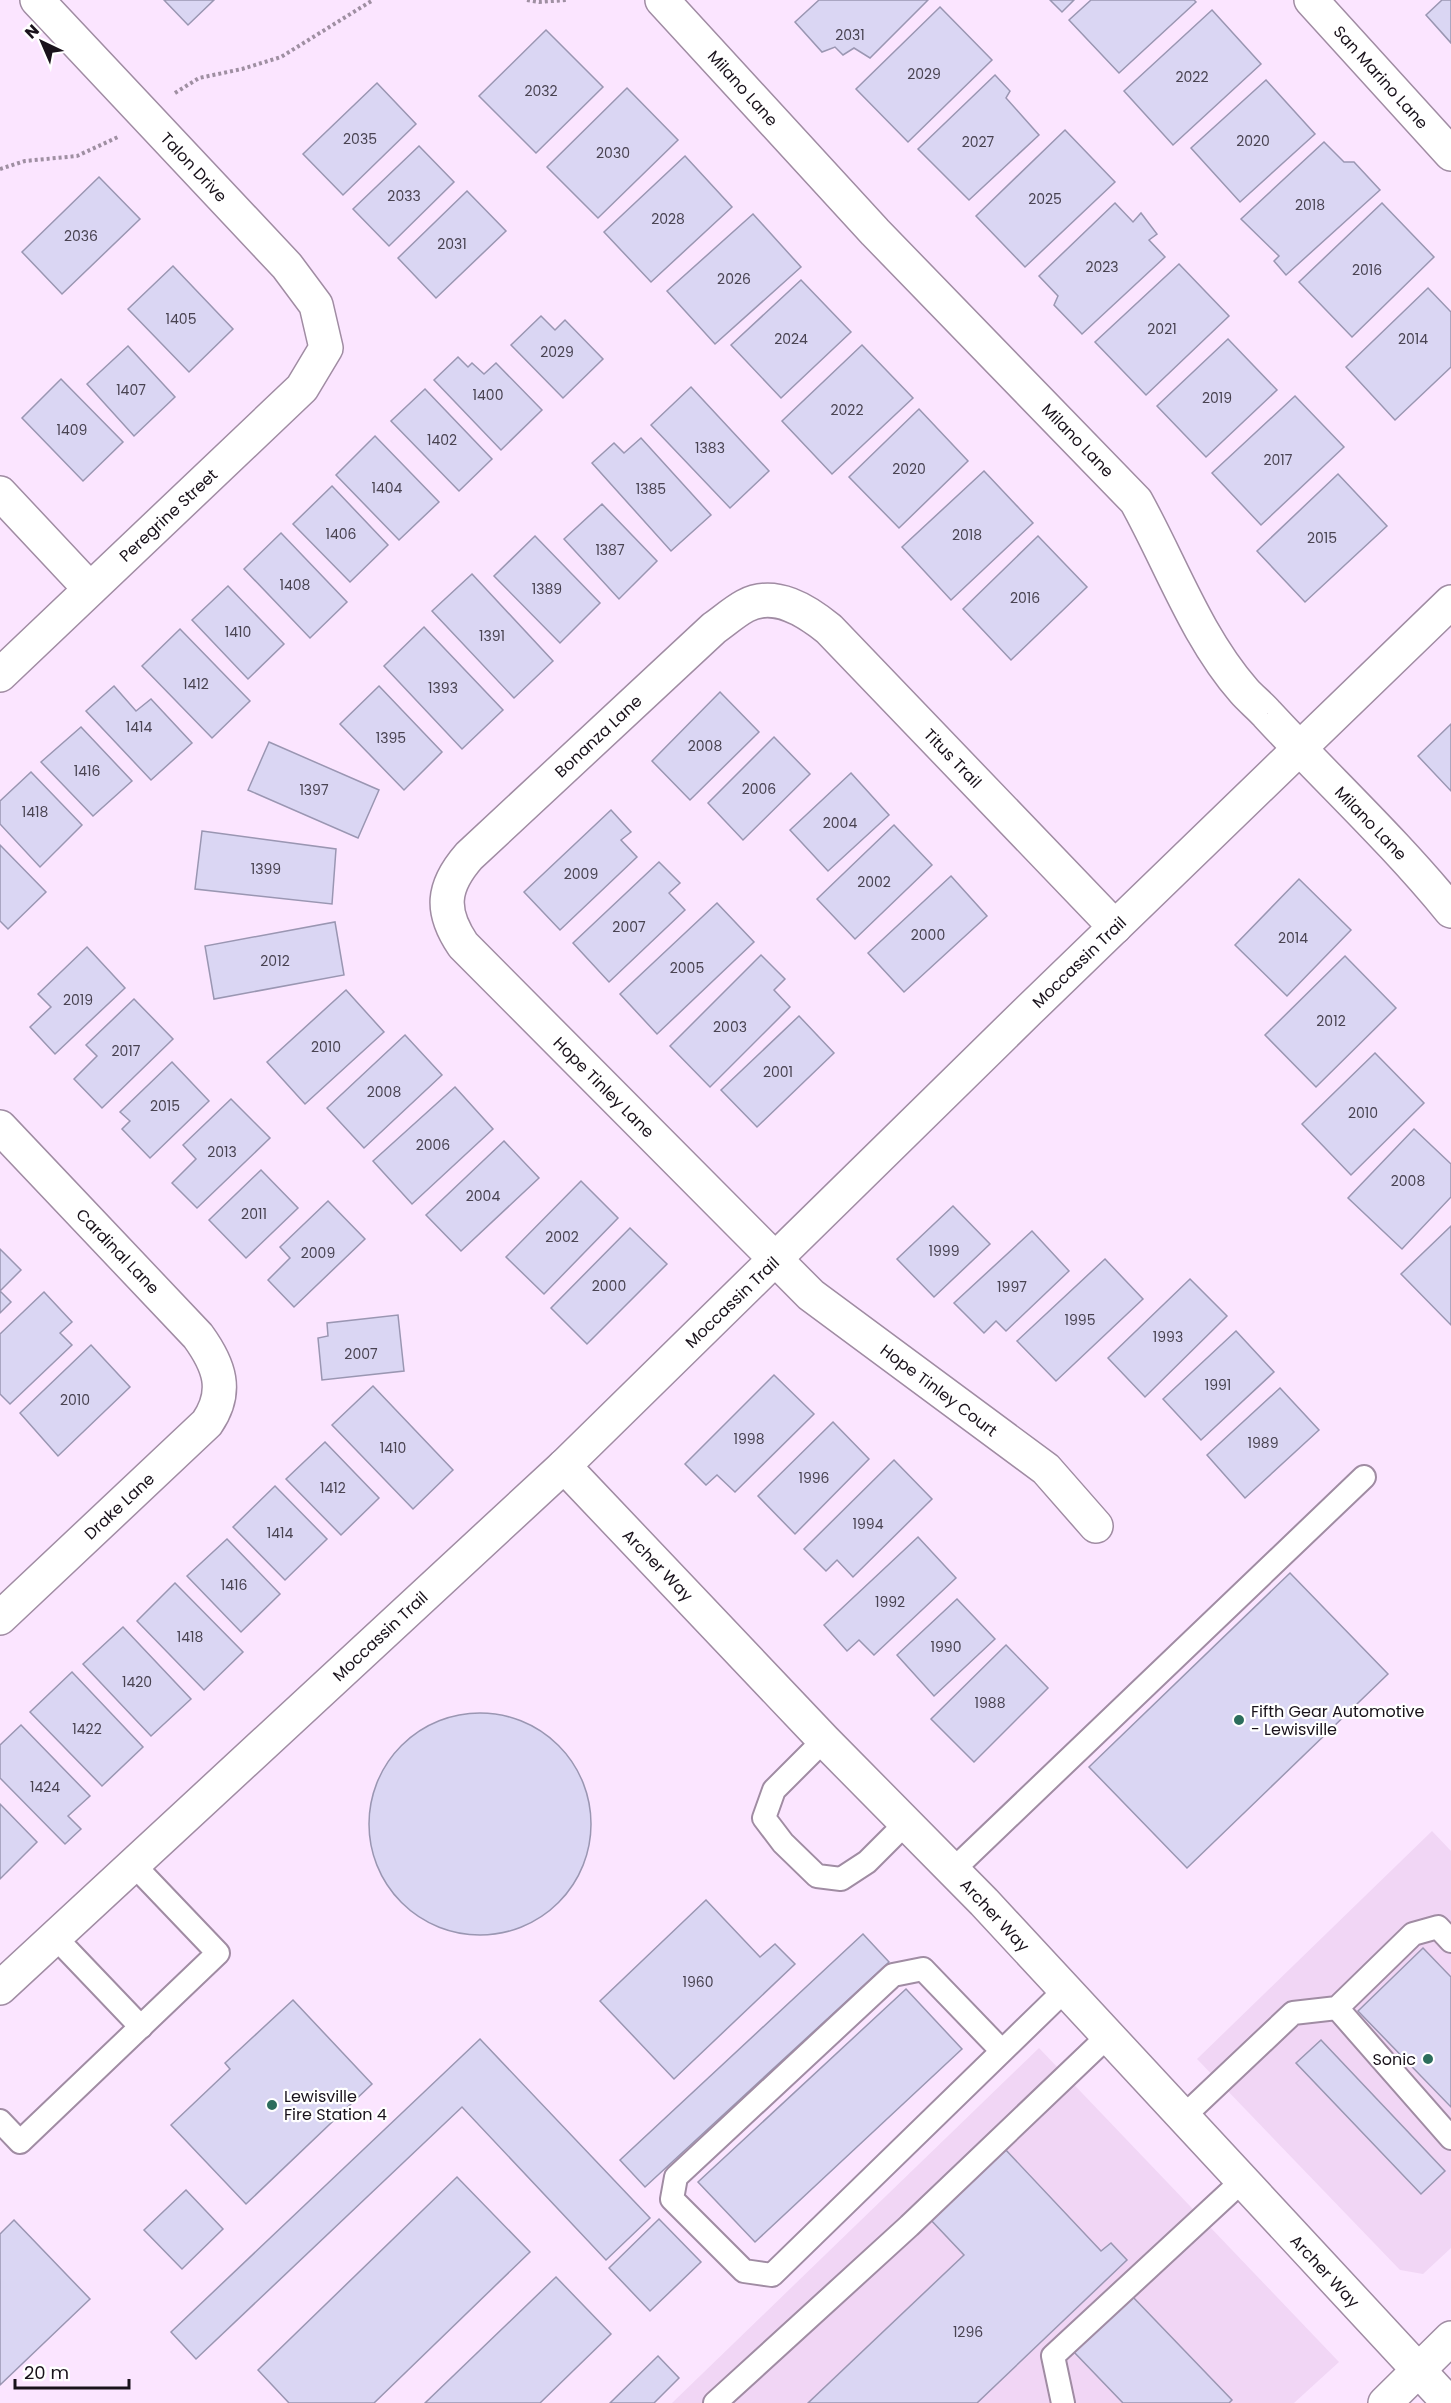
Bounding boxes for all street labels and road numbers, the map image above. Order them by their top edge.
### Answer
street label: San Marino Lane [1328,21,1433,134]
street label: Milano Lane [702,45,783,131]
street label: Talon Drive [155,127,232,208]
street label: Milano Lane [1036,398,1119,483]
street label: Peregrine Street [114,464,223,567]
street label: Bonanza Lane [550,690,647,783]
street label: Titus Trail [918,724,987,793]
street label: Milano Lane [1329,781,1412,866]
street label: Moccassin Trail [1027,911,1131,1013]
street label: Hope Tinley Lane [548,1032,659,1143]
street label: Cardinal Lane [71,1203,165,1299]
street label: Moccassin Trail [680,1251,784,1353]
street label: Hope Tinley Court [876,1339,1002,1442]
street label: Drake Lane [79,1468,160,1545]
street label: Archer Way [617,1524,698,1607]
street label: Moccassin Trail [328,1586,433,1687]
street label: Archer Way [955,1874,1035,1957]
street label: Archer Way [1285,2230,1365,2313]

